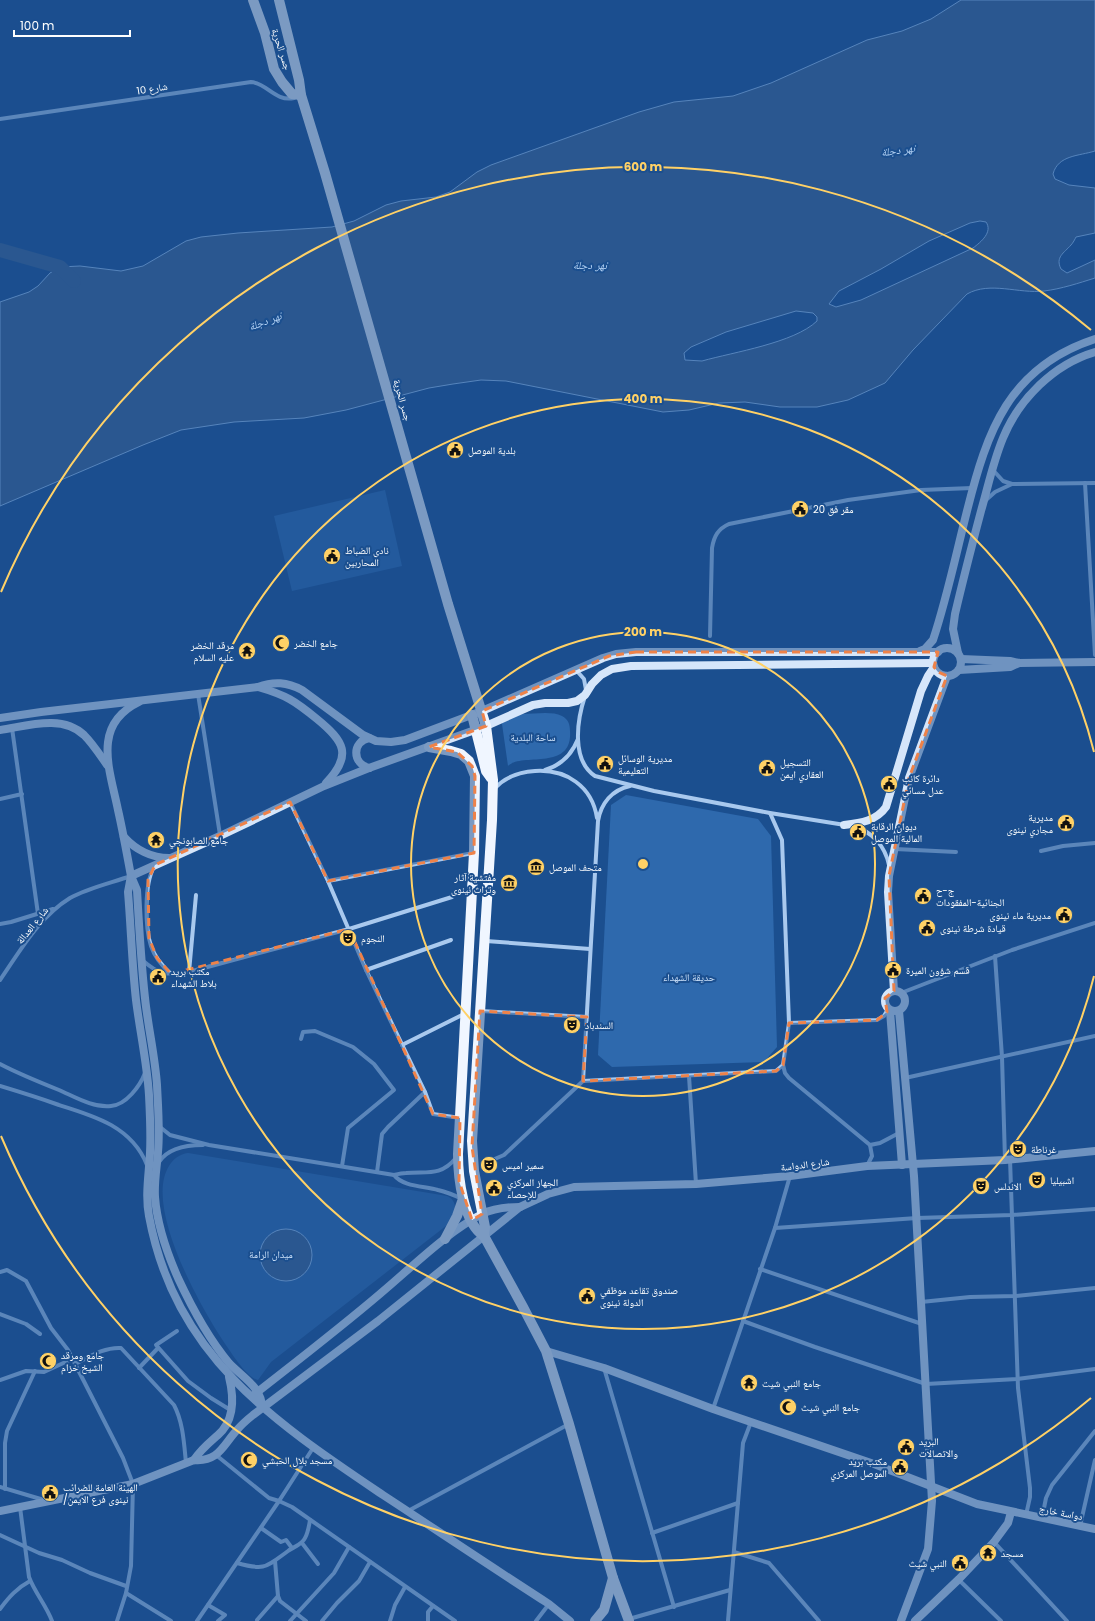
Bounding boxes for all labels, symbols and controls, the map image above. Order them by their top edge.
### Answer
scale bar [14,12,130,38]
text: 100 m [20,17,54,34]
street label: جسر الحرية [268,26,295,72]
street label: شارع 10 [136,79,169,98]
water label: نهر دجلة [880,139,918,160]
text: 600 m [624,158,663,175]
water label: نهر دجلة [573,257,609,273]
water label: نهر دجلة [246,307,285,335]
street label: جسر الحرية [389,377,416,423]
text: 400 m [623,390,663,407]
public building icon: بلدية الموصل [445,440,465,460]
place label: بلدية الموصل [468,443,516,458]
public building icon: مقر فق 20 [790,499,810,519]
place label: مقر فق 20 [813,502,854,517]
place label: نادي الضباط المحاربين [345,543,389,570]
public building icon: نادي الضباط المحاربين [322,546,342,566]
text: 200 m [624,623,662,640]
mosque icon: جامع الخضر [271,633,291,653]
place label: جامع الخضر [293,636,339,651]
place label: مرقد الخضر عليه السلام [190,638,234,665]
temple icon: مرقد الخضر عليه السلام [237,641,257,661]
park label: ساحة البلدية [510,730,556,745]
place label: مديرية الوسائل التعليمية [618,751,673,778]
public building icon: مديرية الوسائل التعليمية [595,754,615,774]
place label: التسجيل العقاري ايمن [780,755,824,783]
public building icon: التسجيل العقاري ايمن [757,758,777,778]
place label: دائرة كانب عدل مسائي [902,771,944,799]
public building icon: دائرة كانب عدل مسائي [879,774,899,794]
place label: مديرية مجاري نينوى [1006,810,1053,838]
public building icon: مديرية مجاري نينوى [1056,813,1076,833]
place label: ديوان الرقابة المالية الموصل [871,819,922,846]
public building icon: ديوان الرقابة المالية الموصل [848,822,868,842]
temple icon: جامع الصابونجي [146,830,166,850]
place label: جامع الصابونجي [169,833,229,849]
museum icon: متحف الموصل [526,857,546,877]
centre of rings [636,857,650,871]
place label: متحف الموصل [549,860,602,875]
place label: مفتشية آثار وتراث نينوى [451,870,496,897]
museum icon: مفتشية آثار وتراث نينوى [499,873,519,893]
place label: ج-ح الجنائية-المفقودات [936,883,1004,910]
public building icon: ج-ح الجنائية-المفقودات [913,886,933,906]
street label: شارع العدالة [13,903,52,947]
public building icon: مديرية ماء نينوى [1054,905,1074,925]
place label: مديرية ماء نينوى [989,908,1051,923]
public building icon: قيادة شرطة نينوى [917,918,937,938]
place label: قيادة شرطة نينوى [940,921,1006,936]
theatre icon: النجوم [338,928,358,948]
place label: النجوم [361,931,385,946]
public building icon: قسم شؤون الميرة [883,960,903,980]
place label: قسم شؤون الميرة [906,963,970,978]
place label: مكتب بريد بلاط الشهداء [171,964,217,991]
public building icon: مكتب بريد بلاط الشهداء [148,967,168,987]
park label: حديقة الشهداء [663,970,716,985]
theatre icon: السندباد [562,1015,582,1035]
place label: السندباد [585,1018,613,1033]
theatre icon: غرناطة [1008,1139,1028,1159]
place label: غرناطة [1031,1142,1057,1157]
street label: شارع الدواسة [780,1154,831,1175]
theatre icon: سمير اميس [479,1155,499,1175]
place label: سمير اميس [502,1158,544,1173]
theatre icon: اشبيليا [1027,1170,1047,1190]
place label: اشبيليا [1050,1173,1074,1188]
place label: الجهاز المركزي للإحصاء [507,1175,558,1202]
theatre icon: الاندلس [971,1176,991,1196]
public building icon: الجهاز المركزي للإحصاء [484,1178,504,1198]
place label: الاندلس [994,1179,1021,1194]
park label: ميدان الرامة [249,1247,293,1262]
place label: صندوق تقاعد موظفي الدولة نينوى [600,1283,678,1310]
public building icon: صندوق تقاعد موظفي الدولة نينوى [577,1286,597,1306]
place label: جامع ومرقد الشيخ خزام [61,1348,105,1375]
mosque icon: جامع ومرقد الشيخ خزام [38,1351,58,1371]
temple icon: جامع النبي شيت [739,1373,759,1393]
place label: جامع النبي شيت [762,1376,822,1392]
mosque icon: جامع النبي شيث [778,1397,798,1417]
place label: جامع النبي شيث [801,1400,861,1416]
place label: البريد والاتصالات [919,1434,958,1461]
public building icon: البريد والاتصالات [896,1437,916,1457]
mosque icon: مسجد بلال الحبشي [239,1450,259,1470]
place label: مسجد بلال الحبشي [262,1453,333,1469]
place label: مكتب بريد الموصل المركزي [830,1454,887,1482]
public building icon: مكتب بريد الموصل المركزي [890,1457,910,1477]
place label: الهيئة العامة للضرائب /نينوى فرع الايمن [63,1480,138,1507]
public building icon: الهيئة العامة للضرائب /نينوى فرع الايمن [40,1483,60,1503]
street label: دواسة خارج [1038,1501,1084,1524]
temple icon: مسجد [978,1543,998,1563]
place label: مسجد [1001,1546,1024,1561]
public building icon: النبي شيث [950,1553,970,1573]
place label: النبي شيث [909,1556,947,1572]

